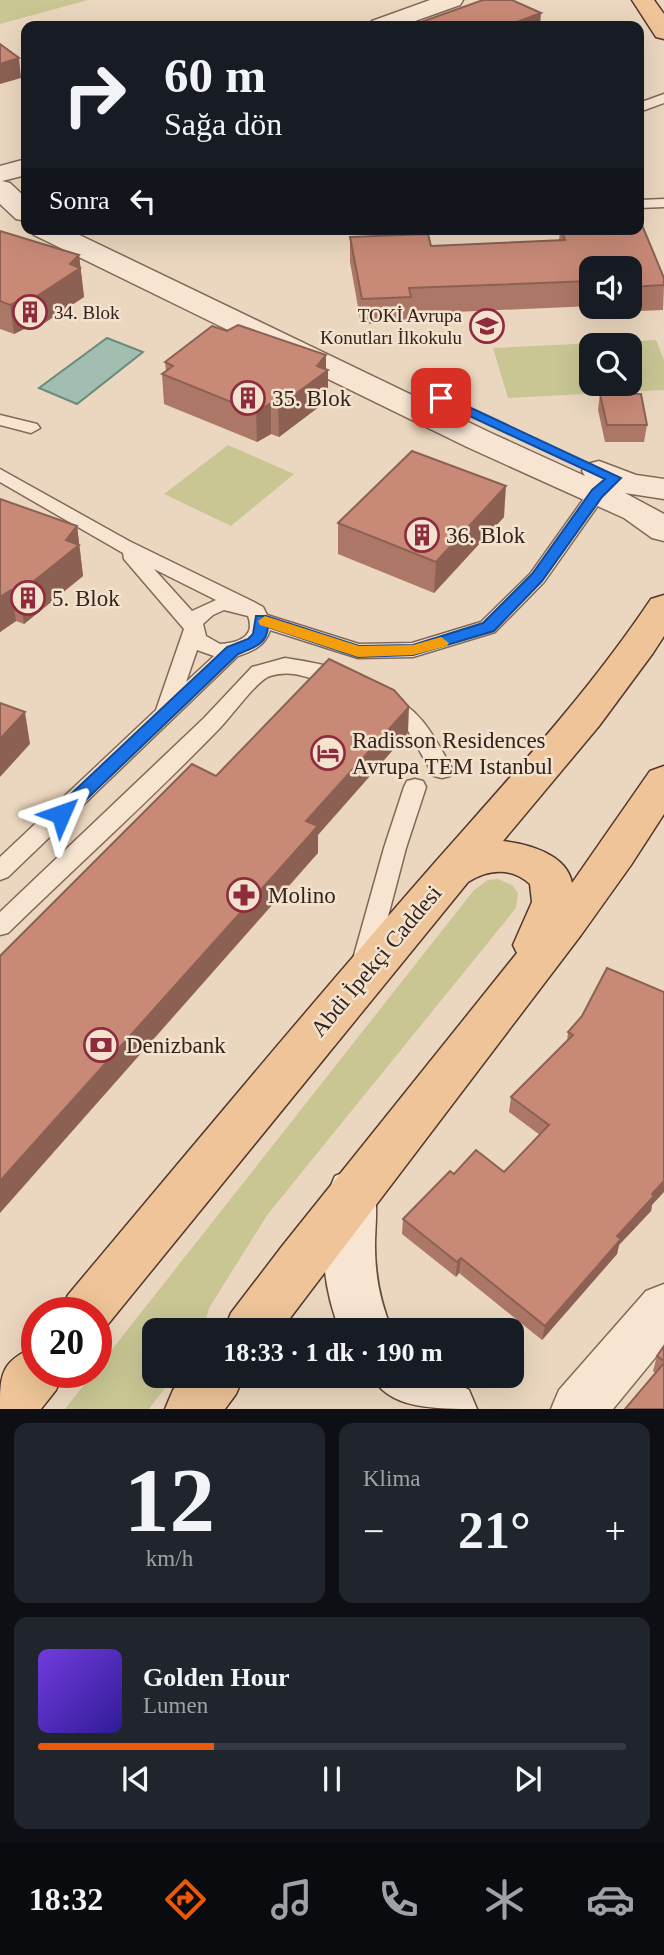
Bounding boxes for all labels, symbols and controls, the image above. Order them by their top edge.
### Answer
text: 60 m [164,48,266,103]
icon: right [49,49,140,140]
text: Sağa dön [164,106,282,142]
icon: left [124,182,162,220]
text: Sonra [49,186,110,215]
map controls [579,256,642,396]
button: sound [579,256,642,319]
building icon: 34. Blok [11,293,49,331]
place label: 34. Blok [54,302,120,323]
place label: TOKİ Avrupa Konutları İlkokulu [320,305,463,348]
school or university icon: TOKİ Avrupa Konutları İlkokulu [468,307,506,345]
button: search [579,333,642,396]
pin [411,368,471,428]
building icon: 35. Blok [229,379,267,417]
icon: arrive [422,379,460,417]
place label: 35. Blok [272,386,352,411]
building icon: 36. Blok [403,516,441,554]
place label: 36. Blok [446,523,526,548]
building icon: 5. Blok [9,579,47,617]
place label: 5. Blok [52,586,120,611]
place label: Radisson Residences Avrupa TEM Istanbul [352,728,553,779]
hotel icon: Radisson Residences Avrupa TEM Istanbul [309,734,347,772]
position arrow [24,777,98,851]
pharmacy icon: Molino [225,876,263,914]
street label: Abdi İpekçi Caddesi [306,881,446,1041]
place label: Molino [268,883,336,908]
bank icon: Denizbank [82,1026,120,1064]
place label: Denizbank [126,1033,226,1058]
speed limit sign: 20 [21,1297,112,1388]
text: 18:33 · 1 dk · 190 m [223,1338,443,1367]
text: 12 [124,1450,215,1551]
text: Klima [363,1466,421,1491]
text: 21° [458,1502,531,1559]
text: − [363,1510,384,1552]
text: + [605,1510,626,1552]
text: km/h [146,1546,193,1571]
text: Golden Hour [143,1663,290,1692]
text: Lumen [143,1693,208,1718]
icon: previous [117,1760,155,1798]
icon: pause [313,1760,351,1798]
icon: next [509,1760,547,1798]
icon: directions [161,1875,210,1924]
icon: music [267,1875,316,1924]
icon: phone [374,1875,423,1924]
icon: climate [480,1875,529,1924]
icon: car [586,1875,635,1924]
text: 18:32 [29,1881,103,1917]

